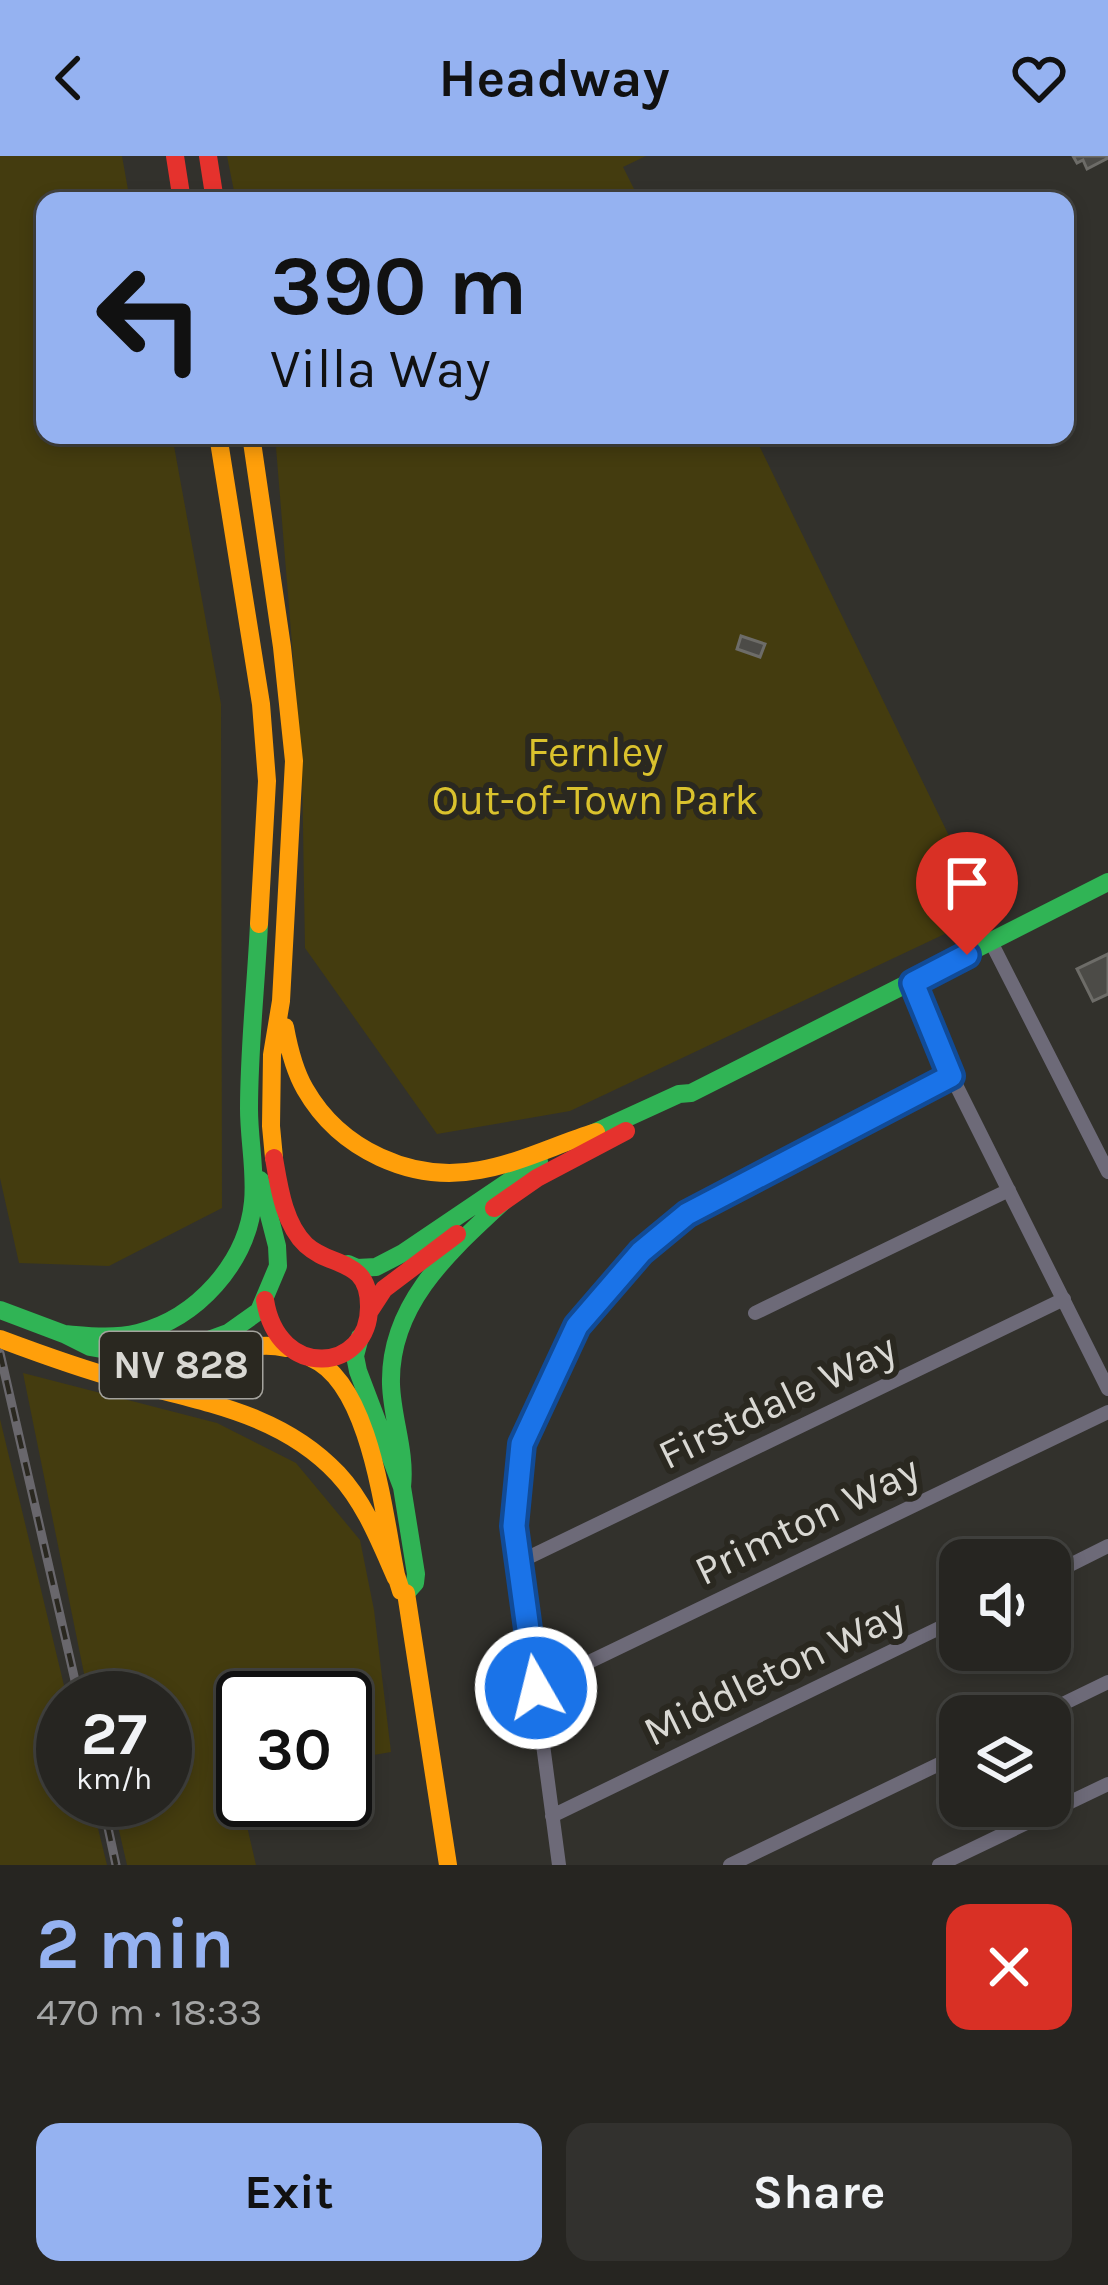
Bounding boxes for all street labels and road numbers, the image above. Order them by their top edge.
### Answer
street label: Firstdale Way [650,1322,904,1480]
road number: NV 828 [100,1332,262,1398]
street label: Primton Way [687,1444,927,1596]
street label: Middleton Way [635,1587,913,1757]

